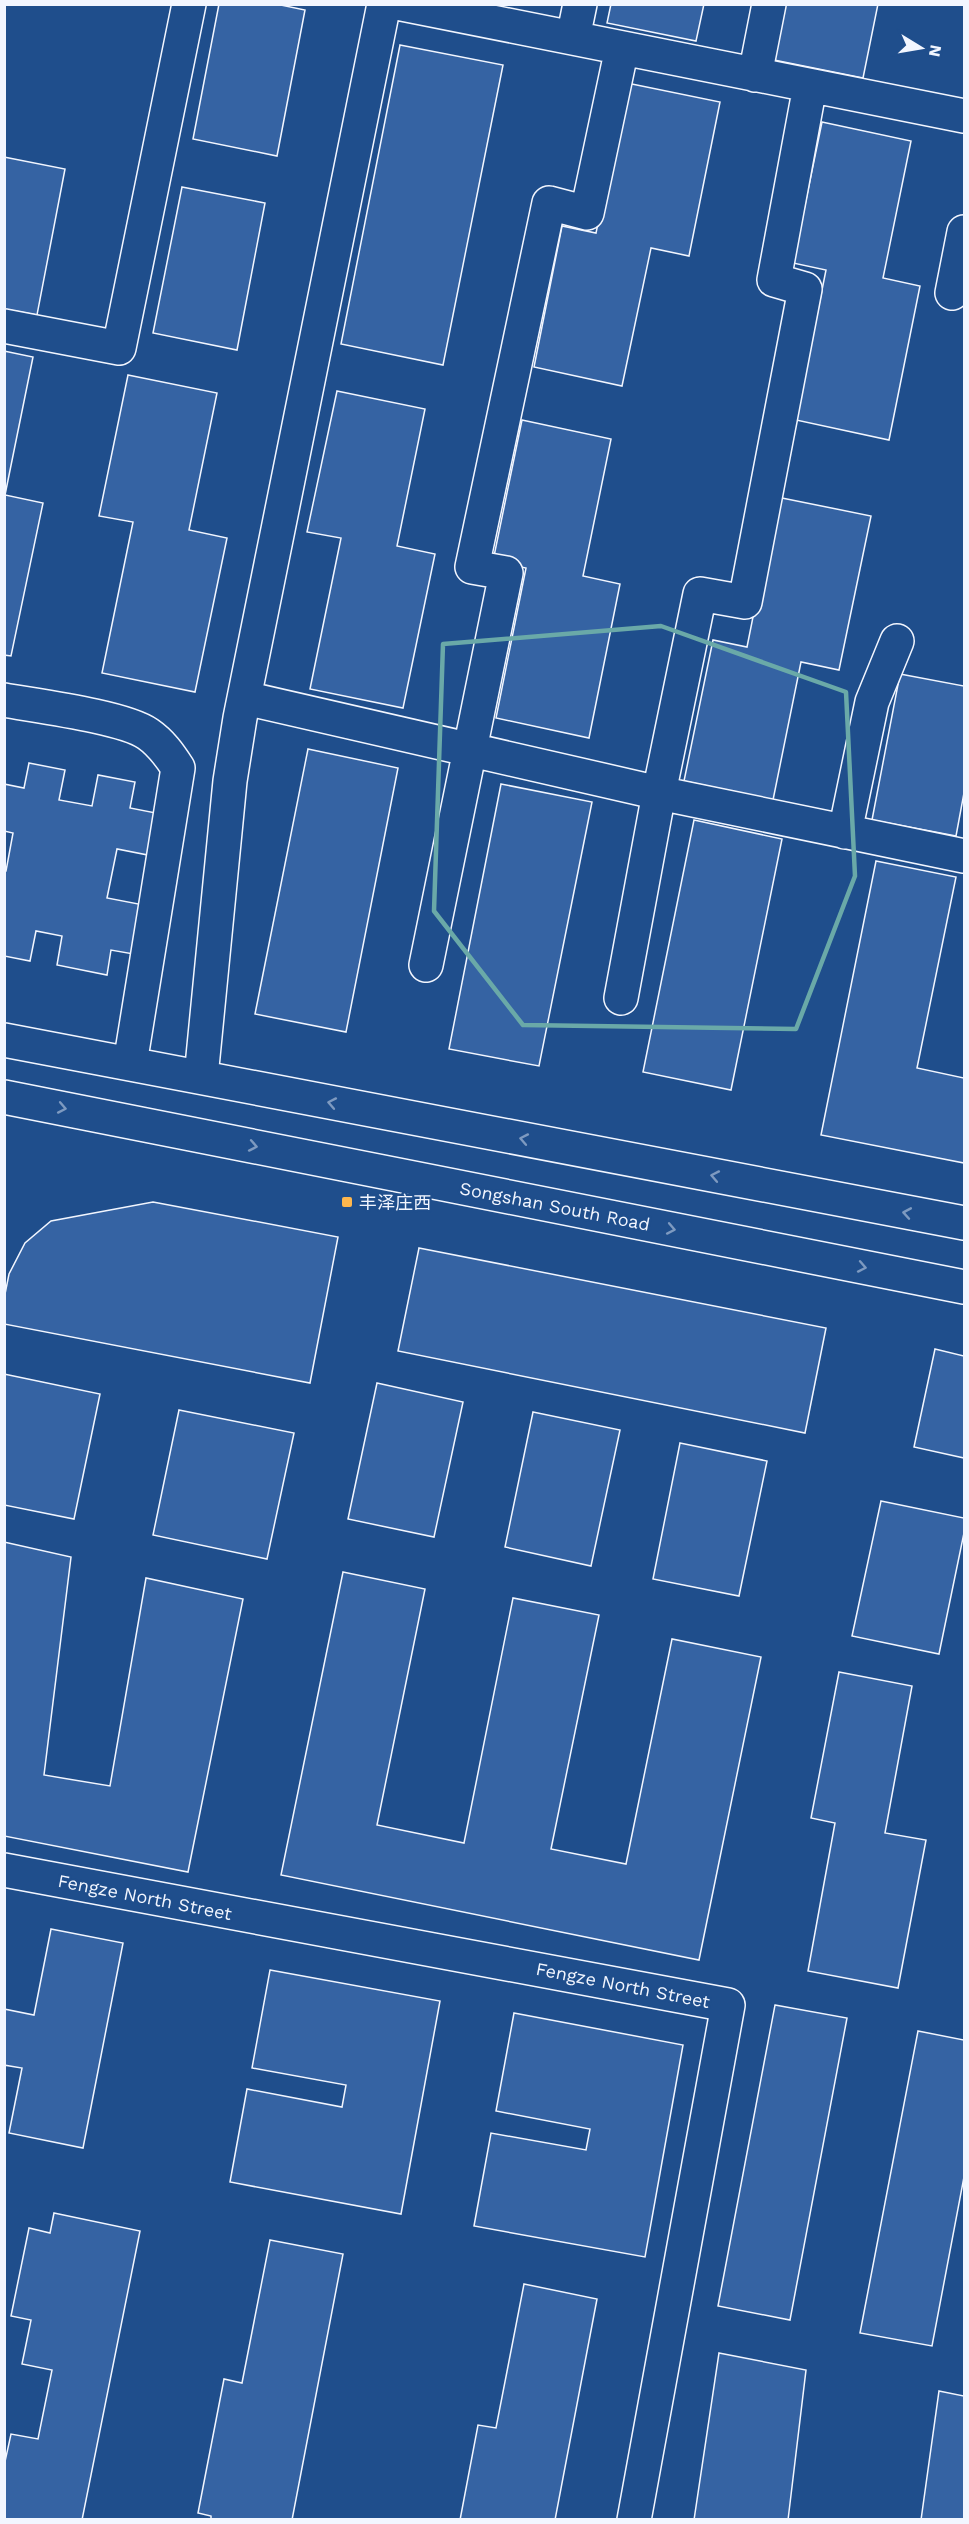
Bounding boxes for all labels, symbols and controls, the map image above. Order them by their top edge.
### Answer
north arrow [891,18,951,78]
text: N [925,43,946,58]
one-way arrow [328,1097,338,1110]
one-way arrow [57,1101,67,1114]
one-way arrow [519,1133,529,1146]
one-way arrow [248,1139,258,1152]
one-way arrow [711,1170,721,1183]
street label: Songshan South Road [458,1177,652,1235]
place label: 丰泽庄西 [359,1192,431,1213]
marker: 丰泽庄西 [340,1195,354,1209]
one-way arrow [902,1207,912,1220]
one-way arrow [666,1222,676,1235]
one-way arrow [857,1260,867,1273]
street label: Fengze North Street [56,1870,234,1924]
street label: Fengze North Street [534,1958,712,2012]

